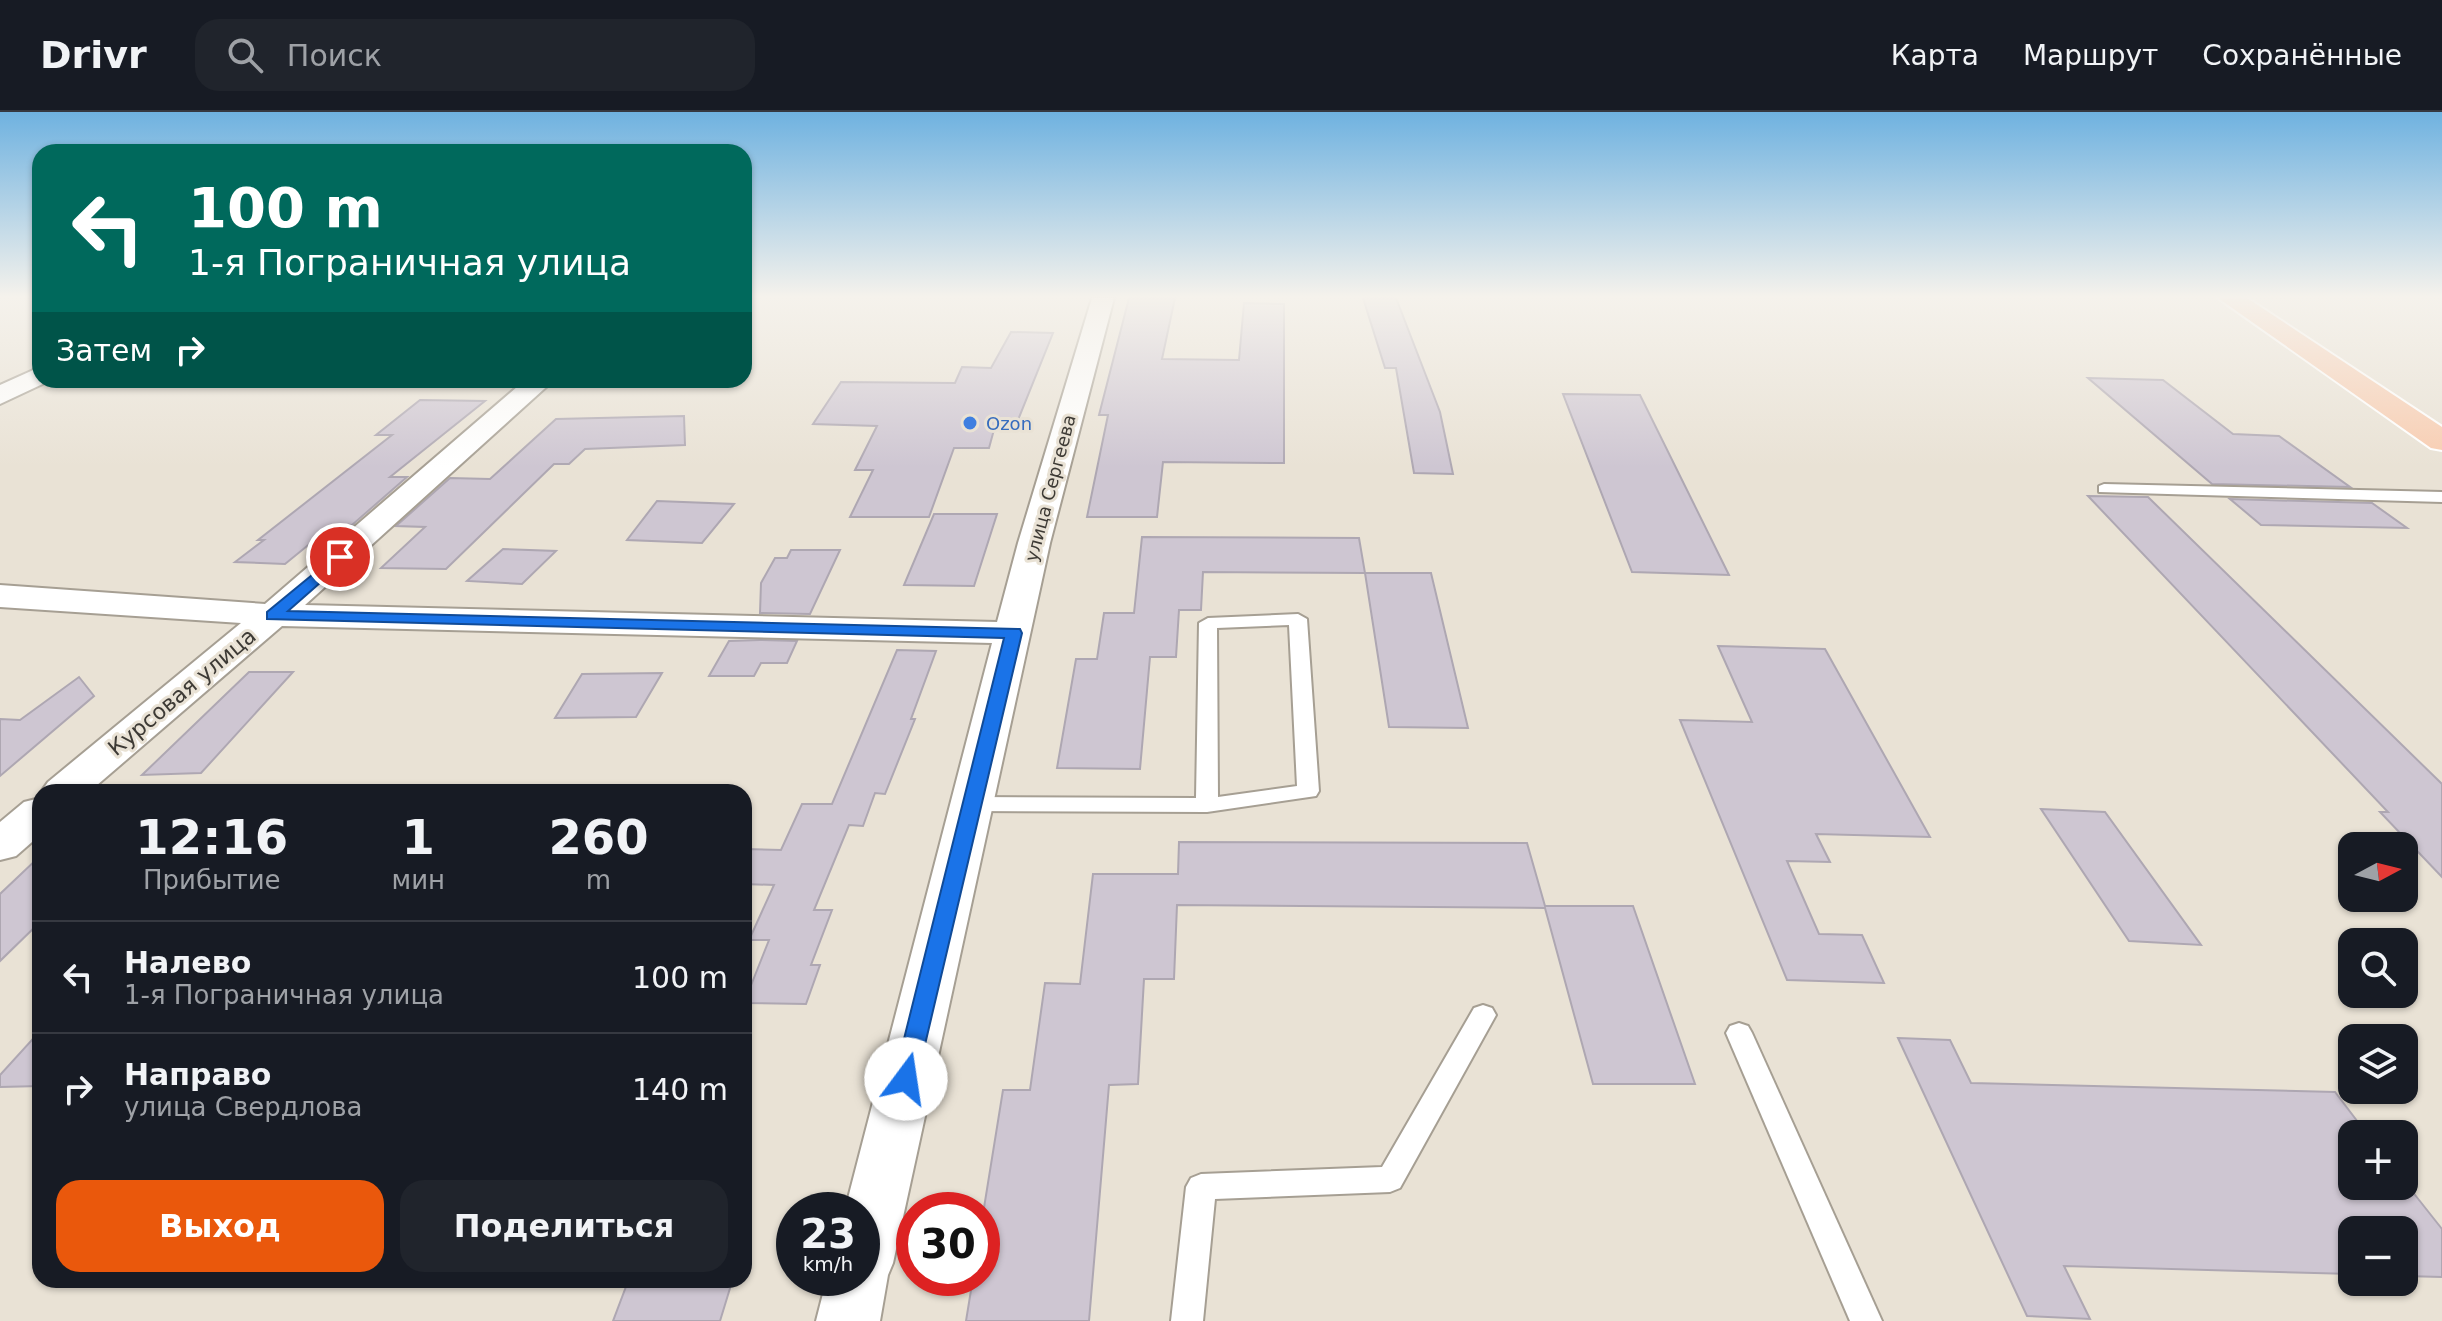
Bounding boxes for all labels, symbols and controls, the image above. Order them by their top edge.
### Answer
search box [195,19,755,91]
text: Drivr [40,33,147,77]
icon: search [223,33,267,77]
text: Поиск [287,38,382,73]
text: Карта [1891,39,1979,72]
text: Маршрут [2023,39,2158,72]
text: Сохранённые [2202,39,2402,72]
text: 100 m [188,175,383,240]
icon: left [56,176,160,280]
text: 1-я Пограничная улица [188,242,631,283]
icon: right [168,328,212,372]
text: Затем [56,333,152,368]
street label: улица Сергеева [1020,412,1080,564]
place label: Ozon [986,413,1032,434]
marker: Ozon [961,414,979,432]
pin [306,523,374,591]
icon: arrive [318,535,362,579]
street label: Курсовая улица [103,623,261,761]
text: 12:16 [135,809,288,865]
text: 1 [402,809,435,865]
text: 260 [548,809,649,865]
north arrow [2338,832,2418,912]
map controls [2338,832,2418,1296]
text: Прибытие [143,865,281,895]
text: мин [392,865,445,895]
text: m [586,865,611,895]
button: search [2338,928,2418,1008]
text: Налево [124,945,251,980]
icon: left [56,955,100,999]
text: 100 m [632,960,728,995]
text: 1-я Пограничная улица [124,980,444,1010]
button: layers [2338,1024,2418,1104]
position arrow [864,1037,948,1121]
text: Направо [124,1057,271,1092]
icon: right [56,1067,100,1111]
text: 140 m [632,1072,728,1107]
text: улица Свердлова [124,1092,363,1122]
button: + [2338,1120,2418,1200]
button: Выход [56,1180,384,1272]
button: Поделиться [400,1180,728,1272]
speed limit sign: 30 [896,1192,1000,1296]
text: 23 [800,1211,856,1257]
button: − [2338,1216,2418,1296]
text: km/h [803,1252,853,1276]

